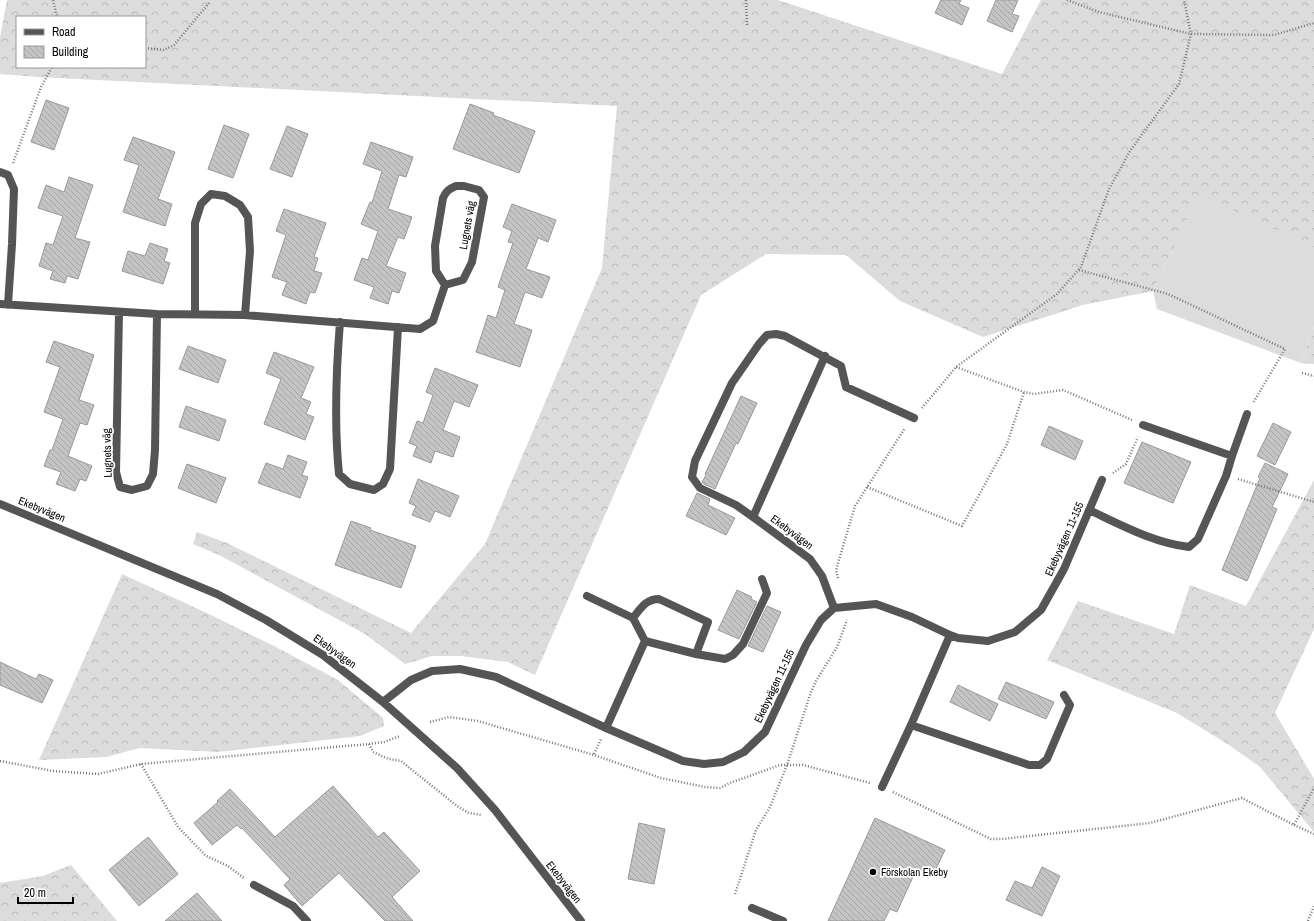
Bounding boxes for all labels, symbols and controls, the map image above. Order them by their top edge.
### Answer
legend [16,16,146,68]
text: Road [52,24,76,40]
text: Building [52,44,89,60]
street label: Lugnets väg [456,200,478,250]
street label: Lugnets väg [99,428,115,478]
street label: Ekebyvägen [16,493,68,525]
street label: Ekebyvägen 11-155 [1041,500,1087,578]
street label: Ekebyvägen [768,511,816,553]
street label: Ekebyvägen [311,631,359,671]
street label: Ekebyvägen 11-155 [751,647,797,725]
street label: Ekebyvägen [543,858,585,906]
place label: Förskolan Ekeby [881,865,948,879]
marker: Förskolan Ekeby [868,867,878,877]
scale bar [18,879,73,905]
text: 20 m [24,885,46,901]

